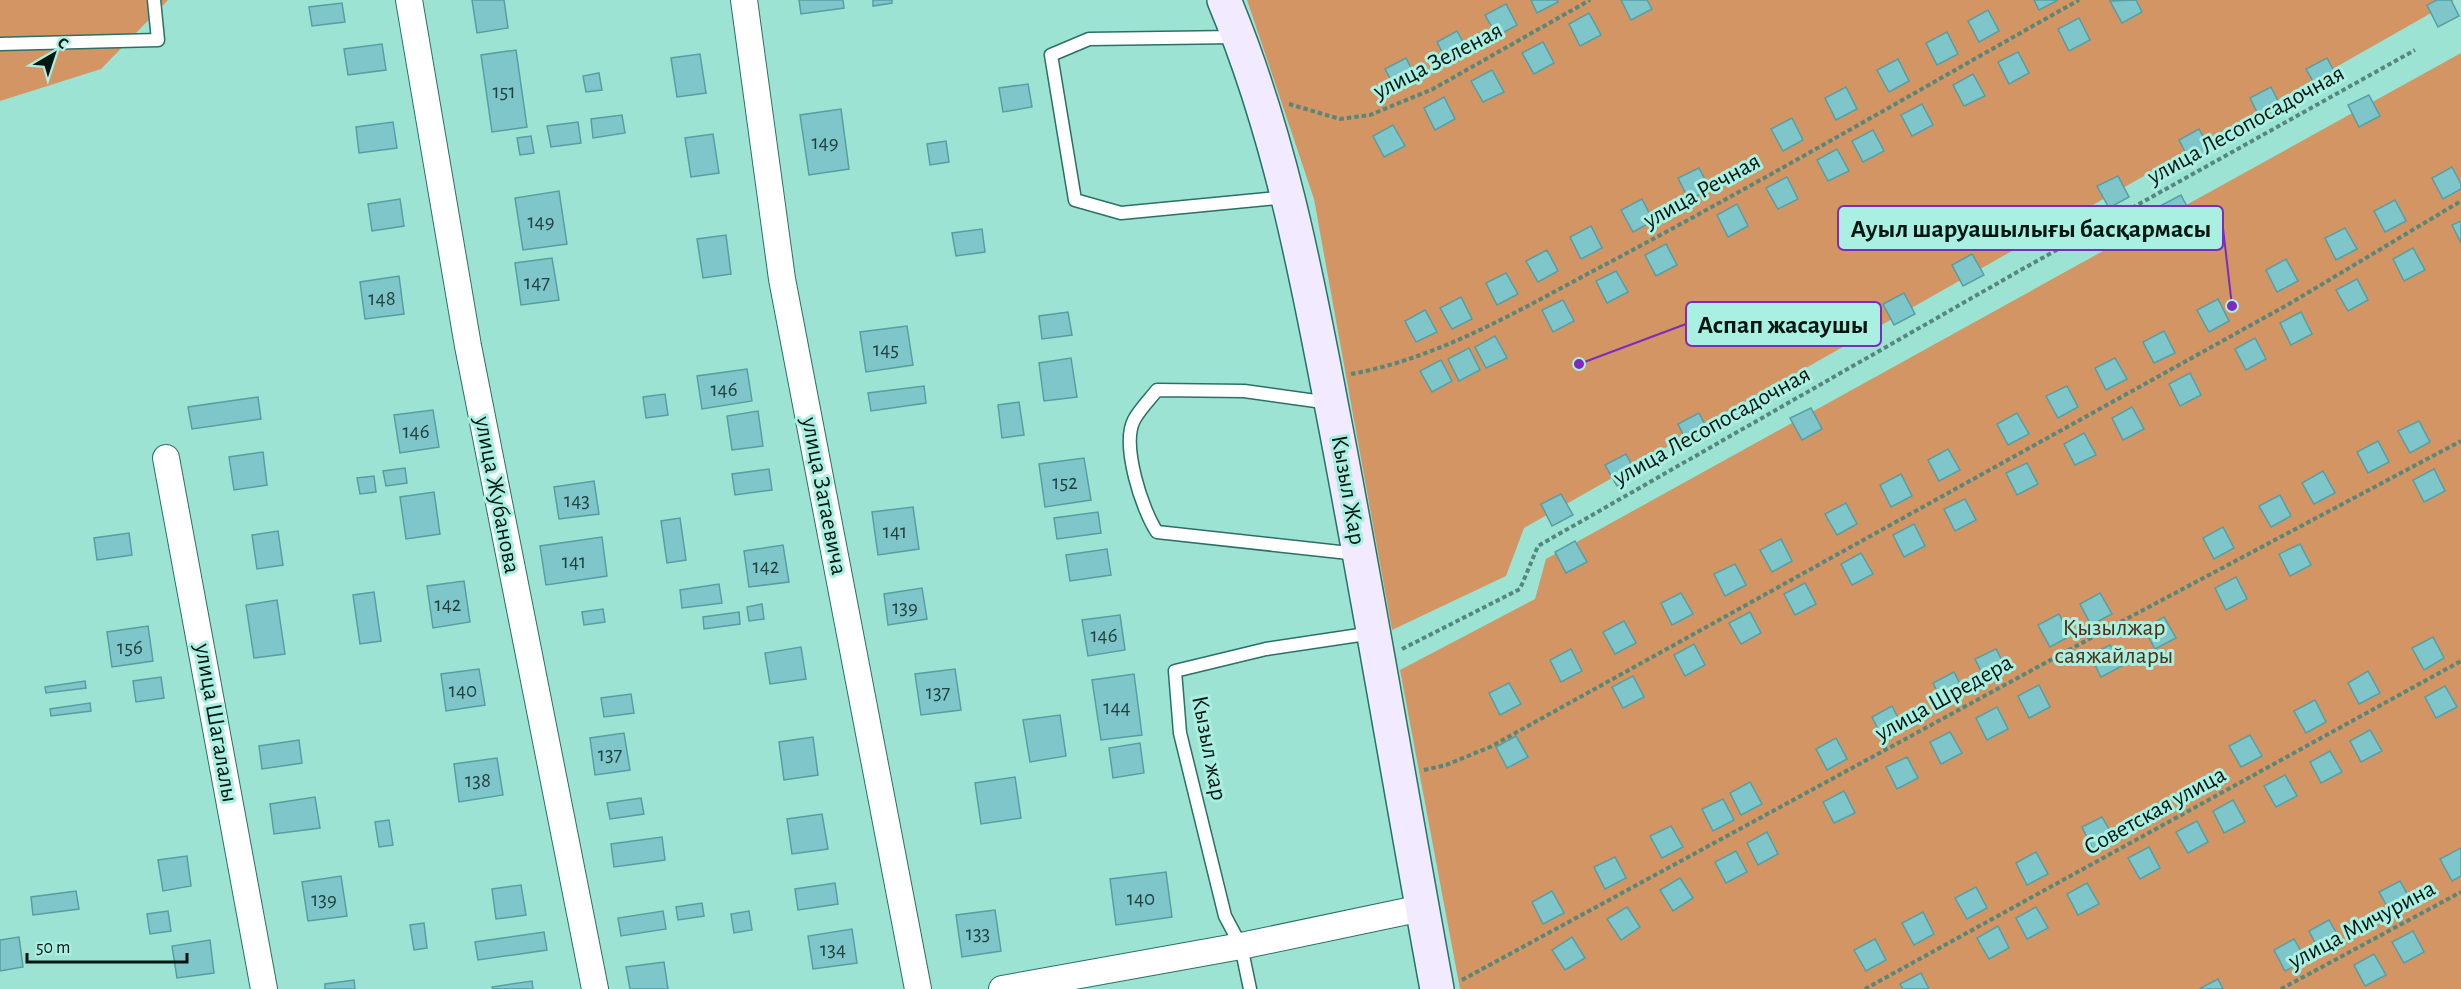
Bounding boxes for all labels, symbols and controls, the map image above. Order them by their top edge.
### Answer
street label: улица Зеленая [1369,18,1506,104]
north arrow [24,24,84,84]
text: С [54,34,71,52]
street label: улица Лесопосадочная [2143,61,2348,190]
house number: 151 [492,81,516,102]
house number: 149 [811,132,839,153]
street label: улица Речная [1639,149,1764,233]
callout: Ауыл шаруашылығы басқармасы [1838,206,2223,250]
house number: 149 [527,211,555,232]
text: Ауыл шаруашылығы басқармасы [1851,216,2211,242]
house number: 147 [524,272,550,293]
house number: 148 [368,288,396,309]
callout: Аспап жасаушы [1686,302,1881,346]
text: Аспап жасаушы [1697,312,1869,338]
house number: 145 [873,339,899,360]
street label: улица Лесопосадочная [1609,362,1814,491]
house number: 146 [710,379,738,400]
street label: улица Жубанова [470,413,524,576]
street label: улица Затаевича [797,414,851,577]
house number: 146 [402,421,430,442]
street label: Кызыл Жар [1327,433,1369,547]
house number: 152 [1052,472,1078,493]
house number: 143 [564,490,590,511]
house number: 141 [883,521,907,542]
house number: 141 [562,551,586,572]
house number: 142 [753,556,779,577]
house number: 142 [435,594,461,615]
house number: 139 [892,597,918,618]
park label: Қызылжар саяжайлары [2055,616,2173,668]
house number: 146 [1090,625,1118,646]
house number: 156 [117,637,143,658]
street label: улица Шагалалы [190,641,242,804]
street label: улица Шредера [1870,650,2017,746]
house number: 140 [449,680,477,701]
house number: 137 [926,682,951,703]
street label: Кызыл жар [1187,694,1231,802]
house number: 144 [1103,697,1131,718]
house number: 137 [598,744,623,765]
street label: Советская улица [2080,762,2230,860]
house number: 138 [465,770,491,791]
street label: улица Мичурина [2284,876,2439,974]
house number: 140 [1127,888,1155,909]
house number: 139 [311,889,337,910]
house number: 133 [966,923,990,944]
scale bar [27,926,188,964]
text: 50 m [36,939,70,957]
house number: 134 [820,939,846,960]

